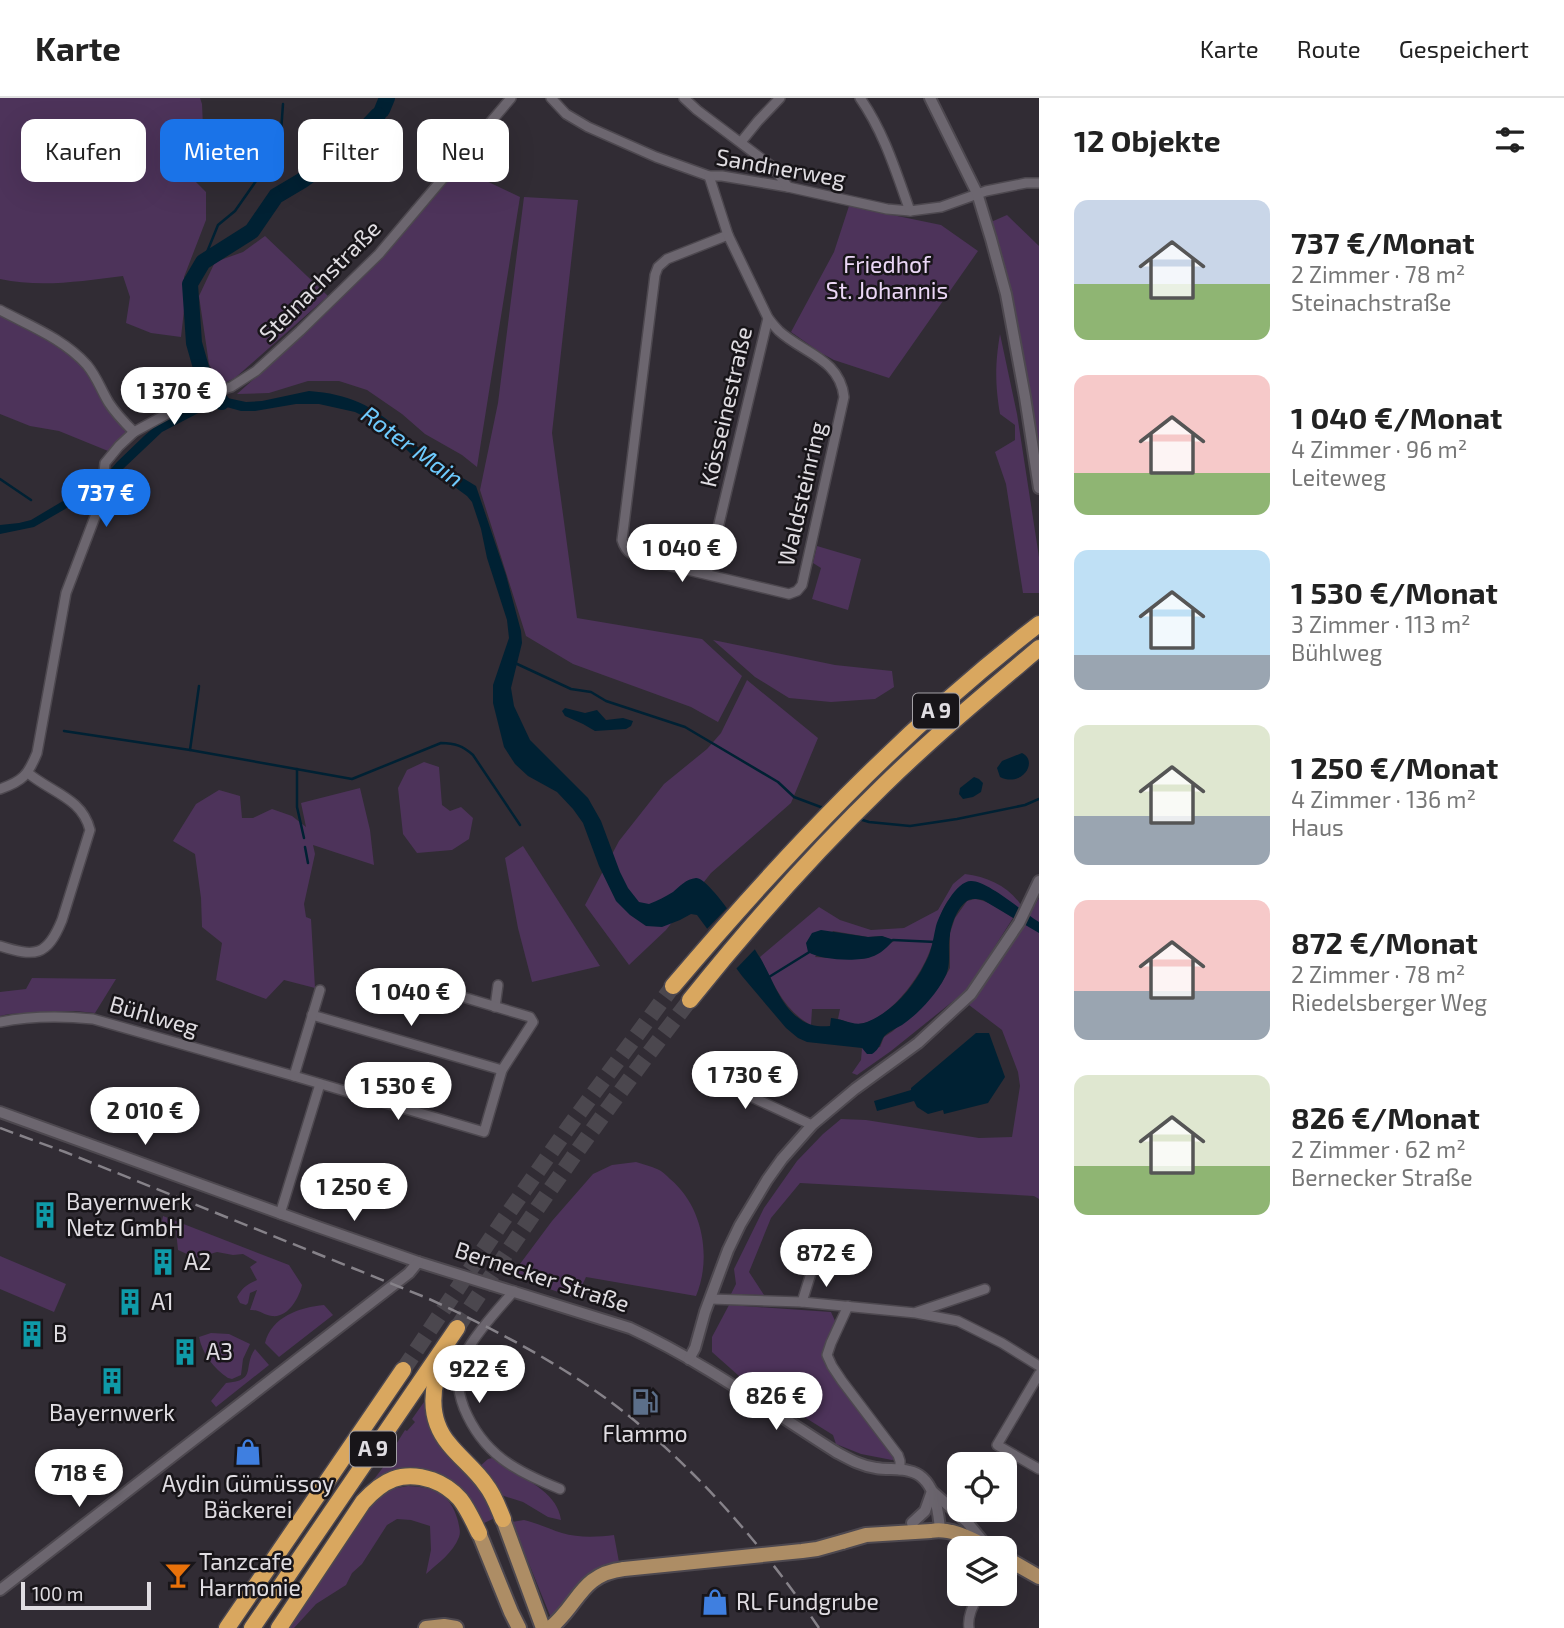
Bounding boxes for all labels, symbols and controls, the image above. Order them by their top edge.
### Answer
text: Karte [35,28,121,68]
text: Karte [1200,34,1259,63]
text: Route [1297,34,1361,63]
text: Gespeichert [1399,34,1529,63]
chip: Kaufen [21,119,146,182]
chip: Mieten [160,119,284,182]
chip: Filter [298,119,403,182]
chip: Neu [417,119,509,182]
icon: filters [1491,121,1529,159]
text: 12 Objekte [1074,122,1221,158]
street label: Sandnerweg [714,142,848,192]
street label: Steinachstraße [253,214,386,347]
text: 737 €/Monat [1291,224,1475,260]
icon: home [1130,228,1214,312]
park label: Friedhof St. Johannis [826,250,948,304]
text: 2 Zimmer · 78 m² [1291,260,1465,288]
text: Steinachstraße [1291,288,1451,316]
street label: Kösseinestraße [693,324,757,490]
pin: 1 370 € [109,368,239,427]
text: 1 370 € [137,376,211,404]
water label: Roter Main [356,399,470,492]
text: 1 040 €/Monat [1291,399,1502,435]
icon: home [1130,403,1214,487]
street label: Waldsteinring [771,419,831,569]
text: 4 Zimmer · 96 m² [1291,435,1467,463]
text: Leiteweg [1291,463,1386,491]
pin: 737 € [57,470,155,529]
text: 737 € [77,478,135,506]
pin: 1 040 € [617,524,747,584]
text: 1 040 € [643,533,721,561]
text: 1 530 €/Monat [1291,574,1498,610]
icon: home [1130,578,1214,662]
text: 3 Zimmer · 113 m² [1291,610,1471,638]
text: Bühlweg [1291,638,1382,666]
road number: A 9 [913,694,959,728]
text: 1 250 €/Monat [1291,749,1498,785]
icon: home [1130,753,1214,837]
text: 4 Zimmer · 136 m² [1291,785,1476,813]
text: Haus [1291,813,1344,841]
text: 872 €/Monat [1291,924,1478,960]
icon: home [1130,928,1214,1012]
text: 2 Zimmer · 78 m² [1291,960,1465,988]
pin: 1 040 € [346,968,476,1028]
text: 1 040 € [372,977,450,1005]
text: Riedelsberger Weg [1291,988,1487,1016]
street label: Bühlweg [107,989,202,1041]
pin: 1 730 € [680,1052,810,1111]
text: 1 730 € [708,1060,782,1088]
pin: 1 530 € [333,1062,463,1122]
text: 1 530 € [361,1071,435,1099]
pin: 2 010 € [80,1088,210,1147]
text: 2 010 € [106,1096,184,1124]
text: 826 €/Monat [1291,1099,1480,1135]
icon: home [1130,1103,1214,1187]
text: 2 Zimmer · 62 m² [1291,1135,1466,1163]
text: Bernecker Straße [1291,1163,1473,1191]
pin: 1 250 € [289,1164,419,1223]
text: 1 250 € [316,1172,392,1200]
place label: Bayernwerk Netz GmbH [66,1187,192,1241]
building icon: Bayernwerk Netz GmbH [30,1200,60,1230]
pin: 872 € [777,1230,875,1289]
street label: Bernecker Straße [452,1235,633,1317]
text: 872 € [796,1238,856,1266]
building icon: A2 [148,1247,178,1277]
place label: A2 [184,1247,211,1275]
building icon: A1 [115,1287,145,1317]
place label: A1 [151,1287,174,1315]
building icon: B [17,1319,47,1349]
place label: B [53,1319,67,1347]
building icon: A3 [170,1337,200,1367]
place label: A3 [206,1337,233,1365]
pin: 922 € [430,1346,528,1405]
text: 922 € [449,1354,509,1382]
building icon: Bayernwerk [97,1366,127,1396]
pin: 826 € [727,1372,825,1432]
text: 826 € [746,1381,807,1409]
fuel station icon: Flammo [630,1387,660,1417]
place label: Bayernwerk [49,1398,175,1426]
place label: Flammo [602,1419,688,1447]
road number: A 9 [350,1432,396,1466]
shop icon: Aydin Gümüssoy Bäckerei [233,1437,263,1467]
pin: 718 € [30,1450,128,1509]
map controls [947,1452,1017,1606]
button: locate [947,1452,1017,1522]
text: 718 € [51,1458,107,1486]
place label: Aydin Gümüssoy Bäckerei [162,1469,334,1523]
button: layers [947,1536,1017,1606]
place label: Tanzcafe Harmonie [199,1547,301,1601]
bar icon: Tanzcafe Harmonie [163,1560,193,1590]
scale bar [21,1579,150,1611]
text: 100 m [32,1582,83,1605]
shop icon: RL Fundgrube [700,1587,730,1617]
place label: RL Fundgrube [736,1587,879,1615]

